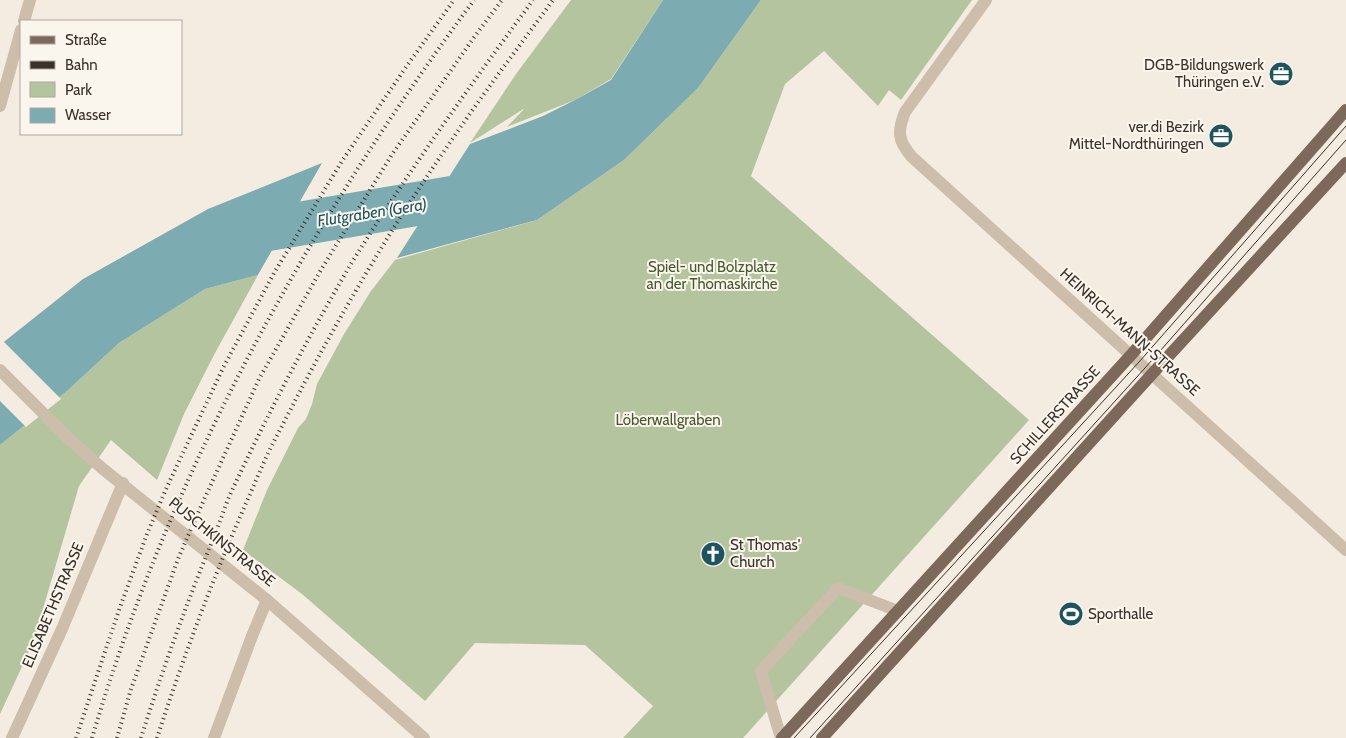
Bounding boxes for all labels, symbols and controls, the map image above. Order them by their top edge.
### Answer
legend [20,20,182,135]
text: Straße [65,31,107,49]
text: Bahn [65,56,98,74]
place label: DGB-Bildungswerk Thüringen e.V. [1144,56,1264,91]
office icon: DGB-Bildungswerk Thüringen e.V. [1268,61,1294,87]
text: Park [65,81,92,99]
text: Wasser [65,106,111,124]
place label: ver.di Bezirk Mittel-Nordthüringen [1069,118,1204,153]
office icon: ver.di Bezirk Mittel-Nordthüringen [1208,123,1234,149]
water label: Flutgraben (Gera) [316,194,428,231]
park label: Spiel- und Bolzplatz an der Thomaskirche [647,258,778,293]
street label: HEINRICH-MANN-STRASSE [1056,264,1204,400]
street label: SCHILLERSTRASSE [1006,362,1104,468]
park label: Löberwallgraben [615,411,721,429]
street label: PUSCHKINSTRASSE [165,494,279,590]
place label: St Thomas' Church [730,536,801,571]
street label: ELISABETHSTRASSE [18,540,88,670]
church icon: St Thomas' Church [700,541,726,567]
sports icon: Sporthalle [1058,601,1084,627]
place label: Sporthalle [1088,605,1153,623]

